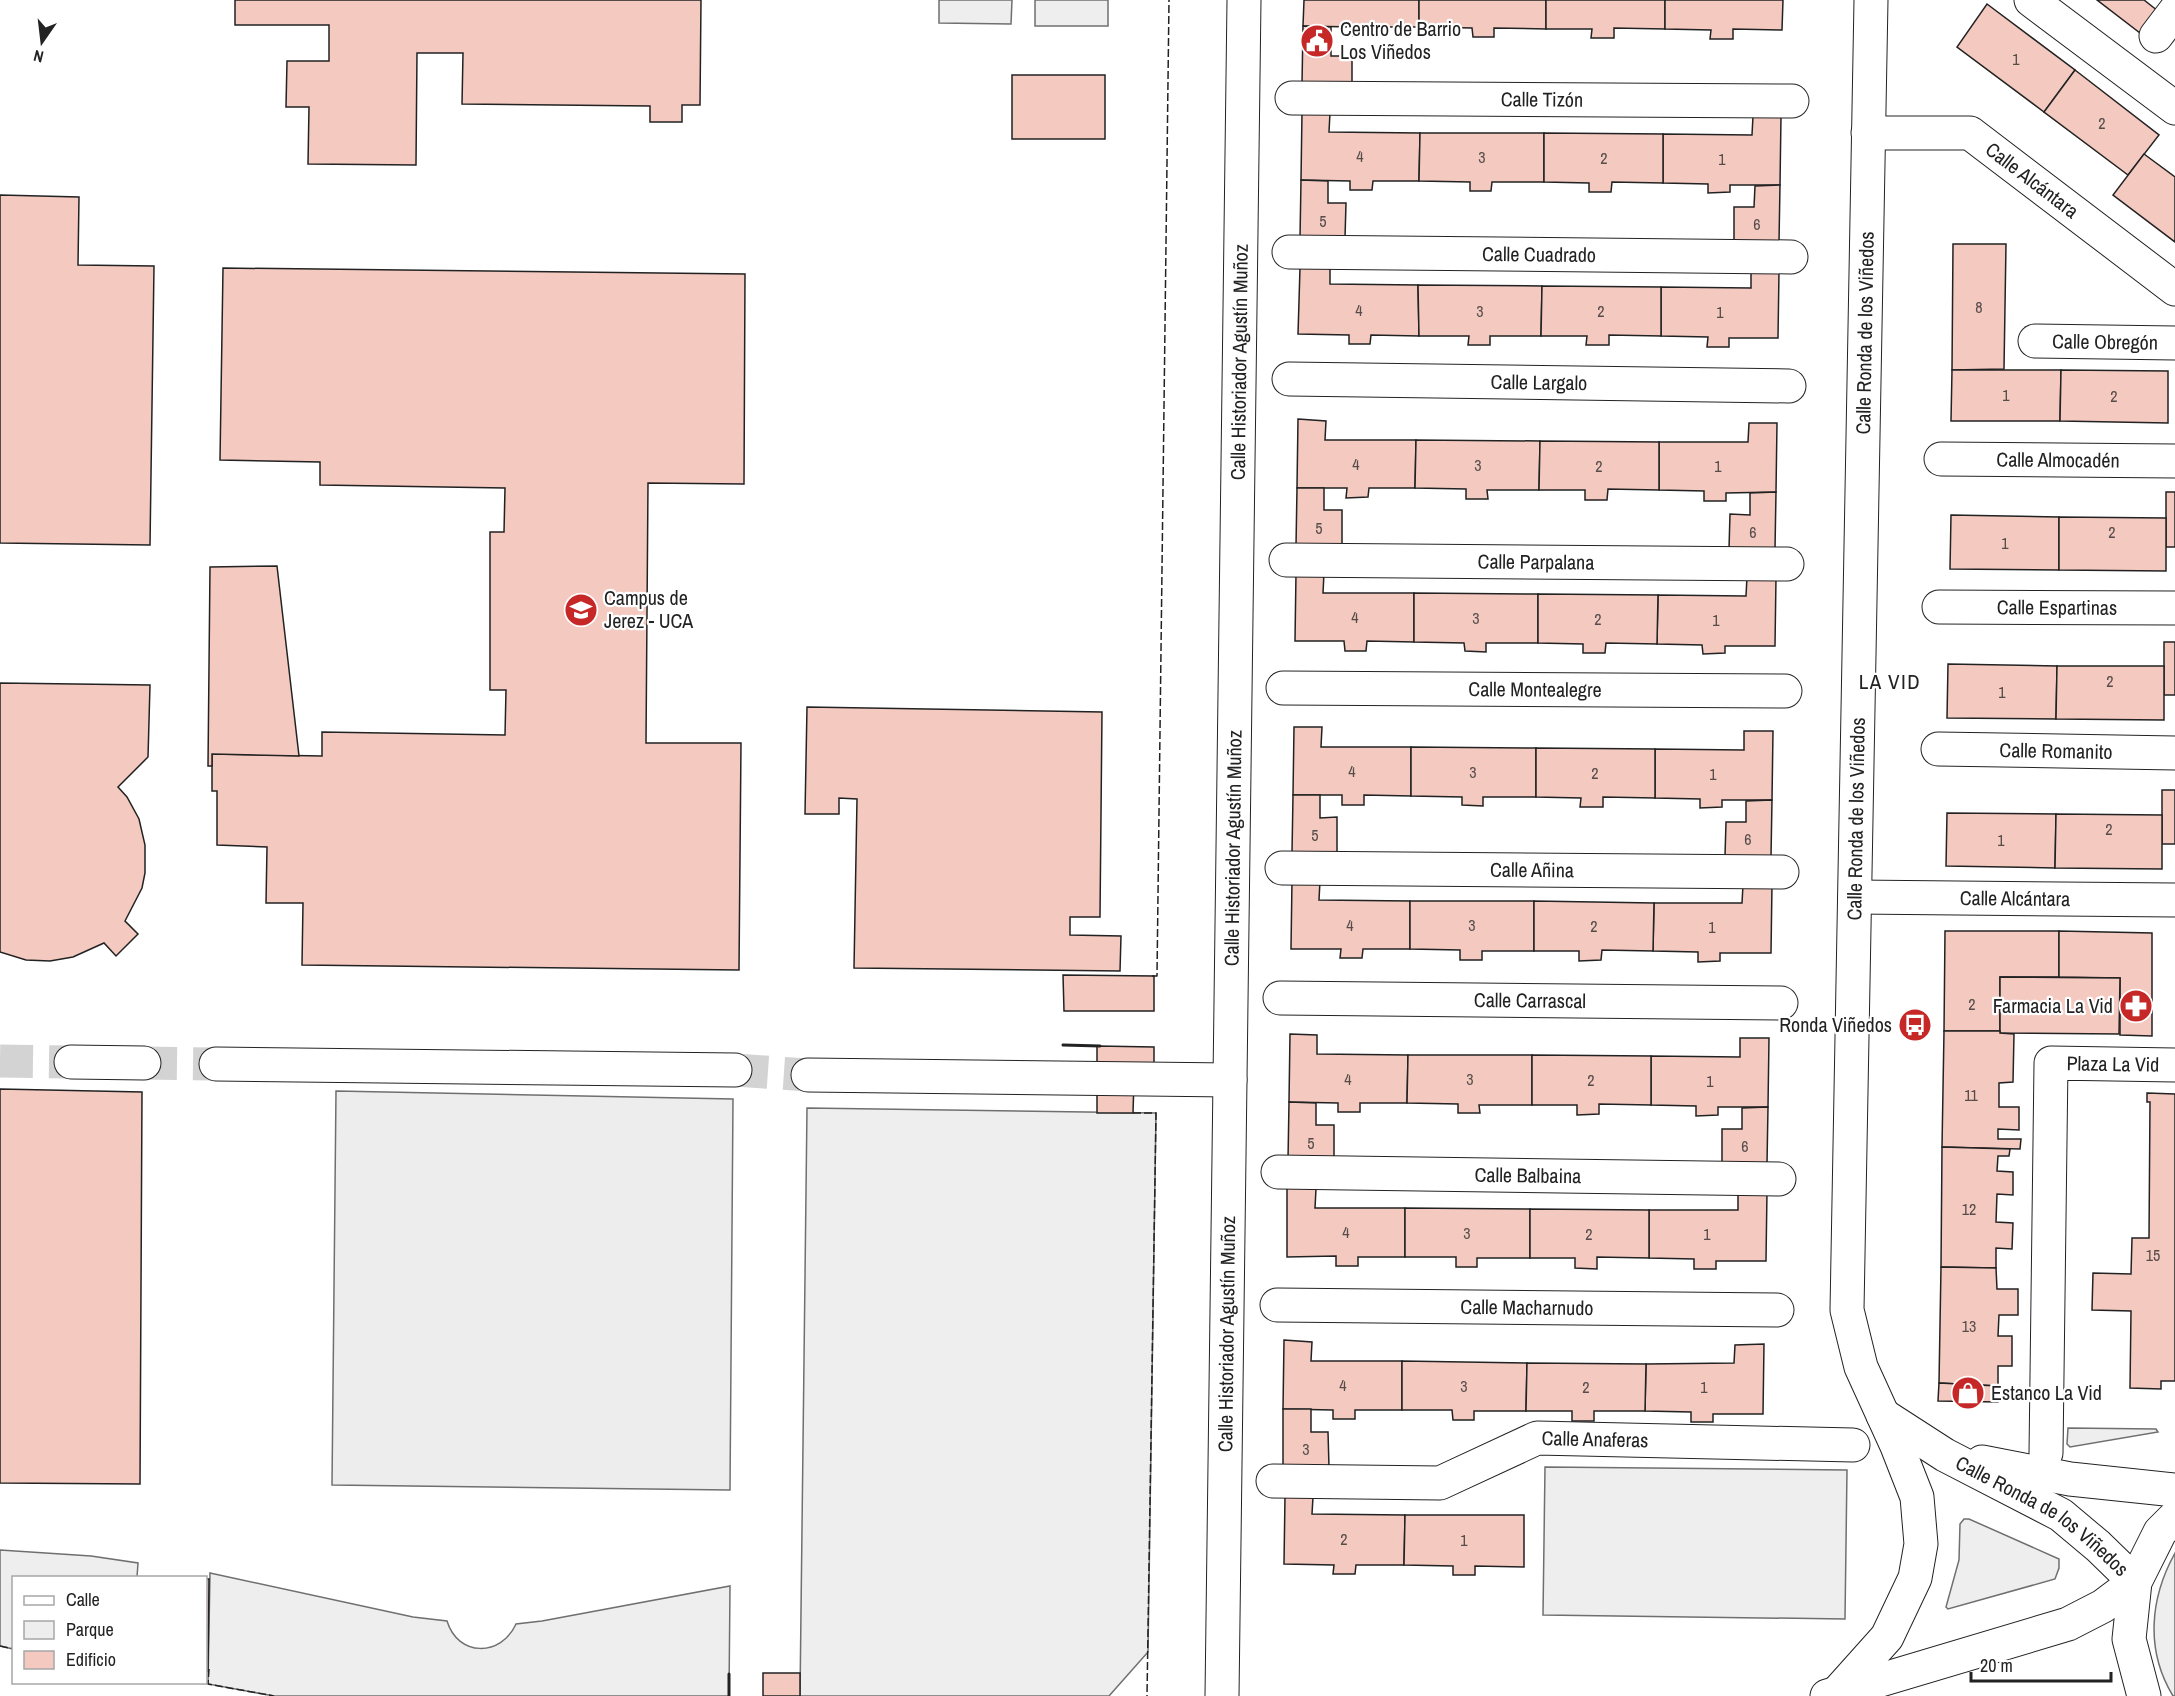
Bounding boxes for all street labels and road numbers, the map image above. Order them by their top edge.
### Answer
street label: Calle Tizón [1501,85,1583,113]
street label: Calle Alcántara [1980,136,2084,224]
street label: Calle Ronda de los Viñedos [1849,231,1880,435]
street label: Calle Cuadrado [1482,240,1596,268]
street label: Calle Historiador Agustín Muñoz [1224,244,1254,480]
street label: Calle Obregón [2052,327,2158,356]
street label: Calle Largalo [1490,368,1588,396]
street label: Calle Almocadén [1996,445,2120,474]
street label: Calle Parpalana [1478,548,1594,575]
street label: Calle Espartinas [1997,593,2117,621]
street label: Calle Montealegre [1468,675,1602,703]
street label: Calle Ronda de los Viñedos [1840,717,1871,921]
street label: Calle Historiador Agustín Muñoz [1217,730,1248,966]
street label: Calle Romanito [1999,736,2113,765]
street label: Calle Añina [1490,856,1574,883]
street label: Calle Alcántara [1960,884,2070,912]
street label: Calle Carrascal [1474,986,1586,1014]
street label: Plaza La Vid [2066,1049,2160,1078]
street label: Calle Balbaina [1474,1161,1582,1189]
street label: Calle Historiador Agustín Muñoz [1211,1216,1241,1452]
street label: Calle Macharnudo [1460,1293,1594,1321]
street label: Calle Anaferas [1541,1424,1649,1453]
street label: Calle Ronda de los Viñedos [1951,1449,2135,1582]

